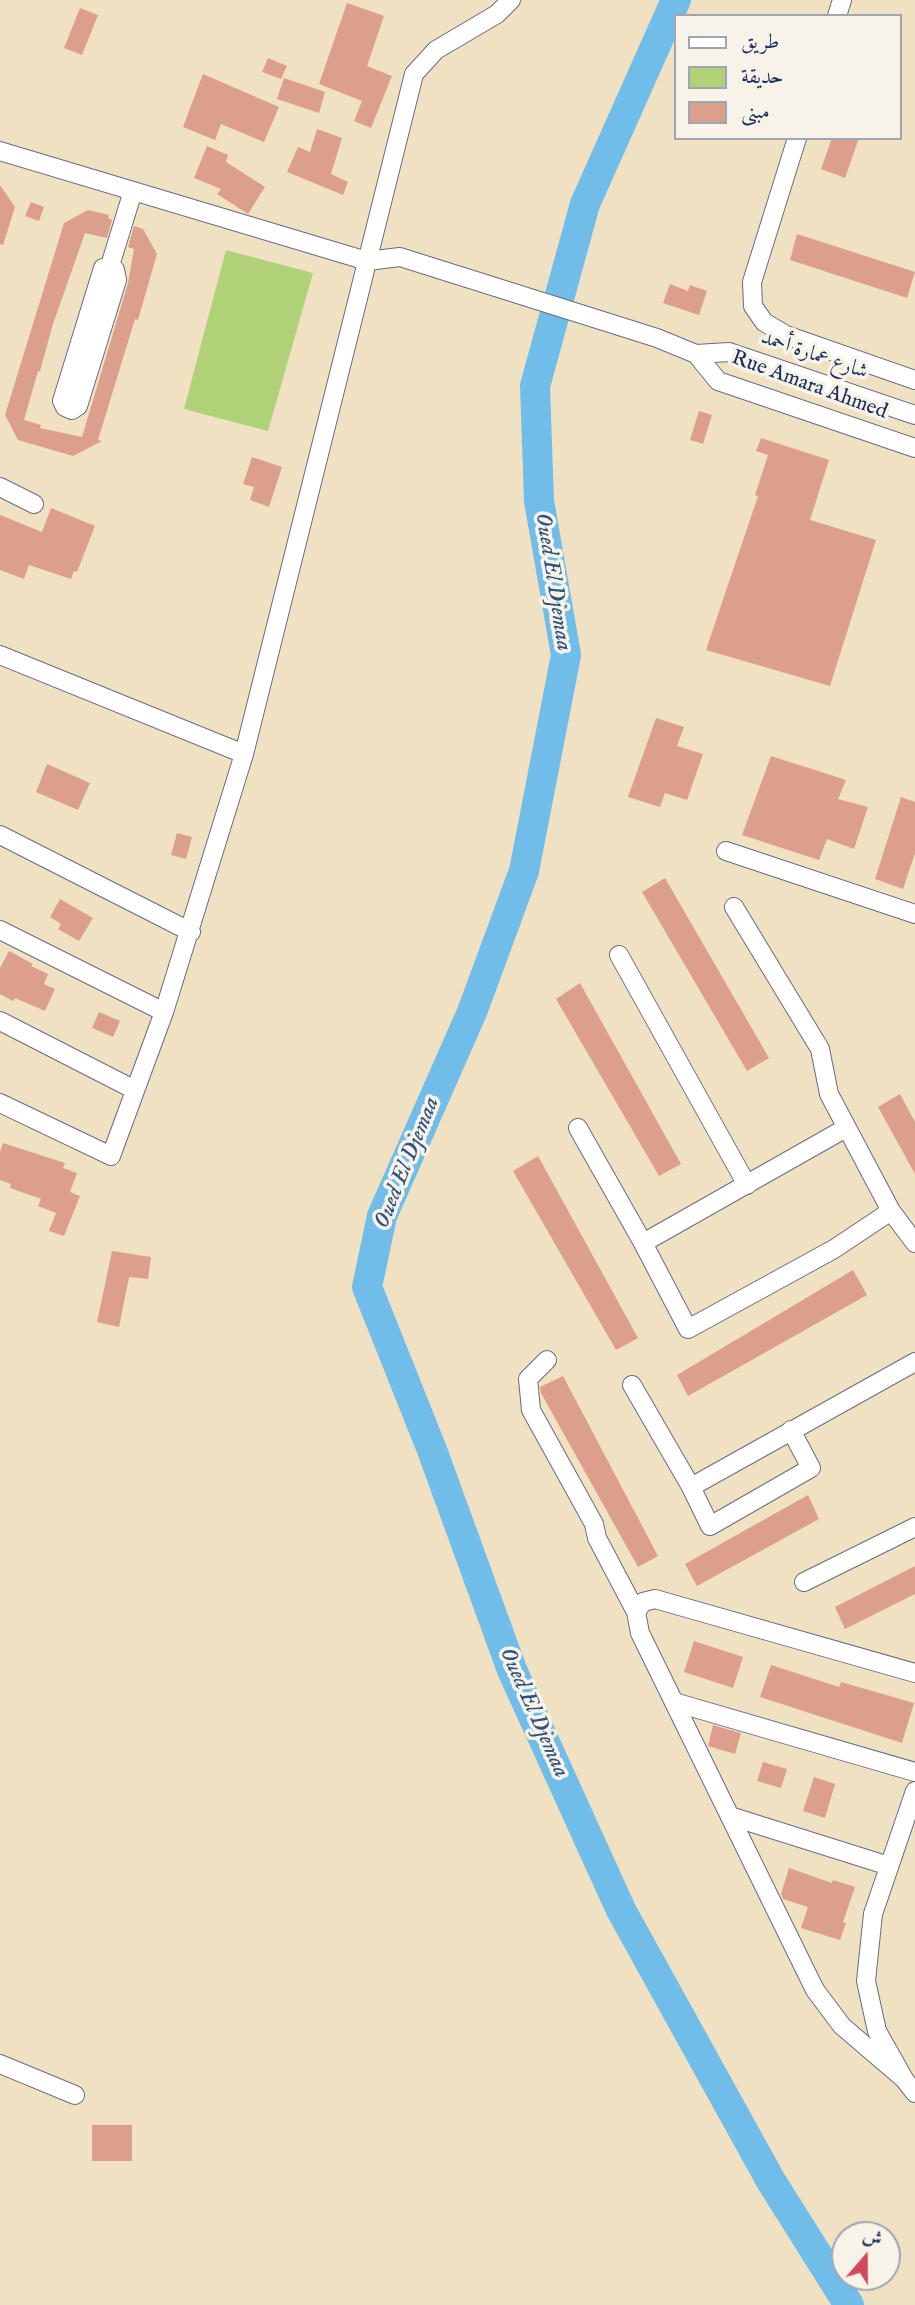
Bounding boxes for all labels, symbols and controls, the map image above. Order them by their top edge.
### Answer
legend [674,14,901,140]
text: طريق [741,29,779,56]
text: حديقة [741,64,784,91]
text: مبنى [741,99,770,126]
street label: شارع عمارة أحمد [757,326,871,386]
street label: Rue Amara Ahmed [728,346,890,426]
water label: Oued El Djemaa [527,511,577,653]
water label: Oued El Djemaa [369,1093,447,1233]
water label: Oued El Djemaa [492,1644,574,1782]
north arrow [831,2221,901,2291]
text: ش [860,2224,885,2253]

